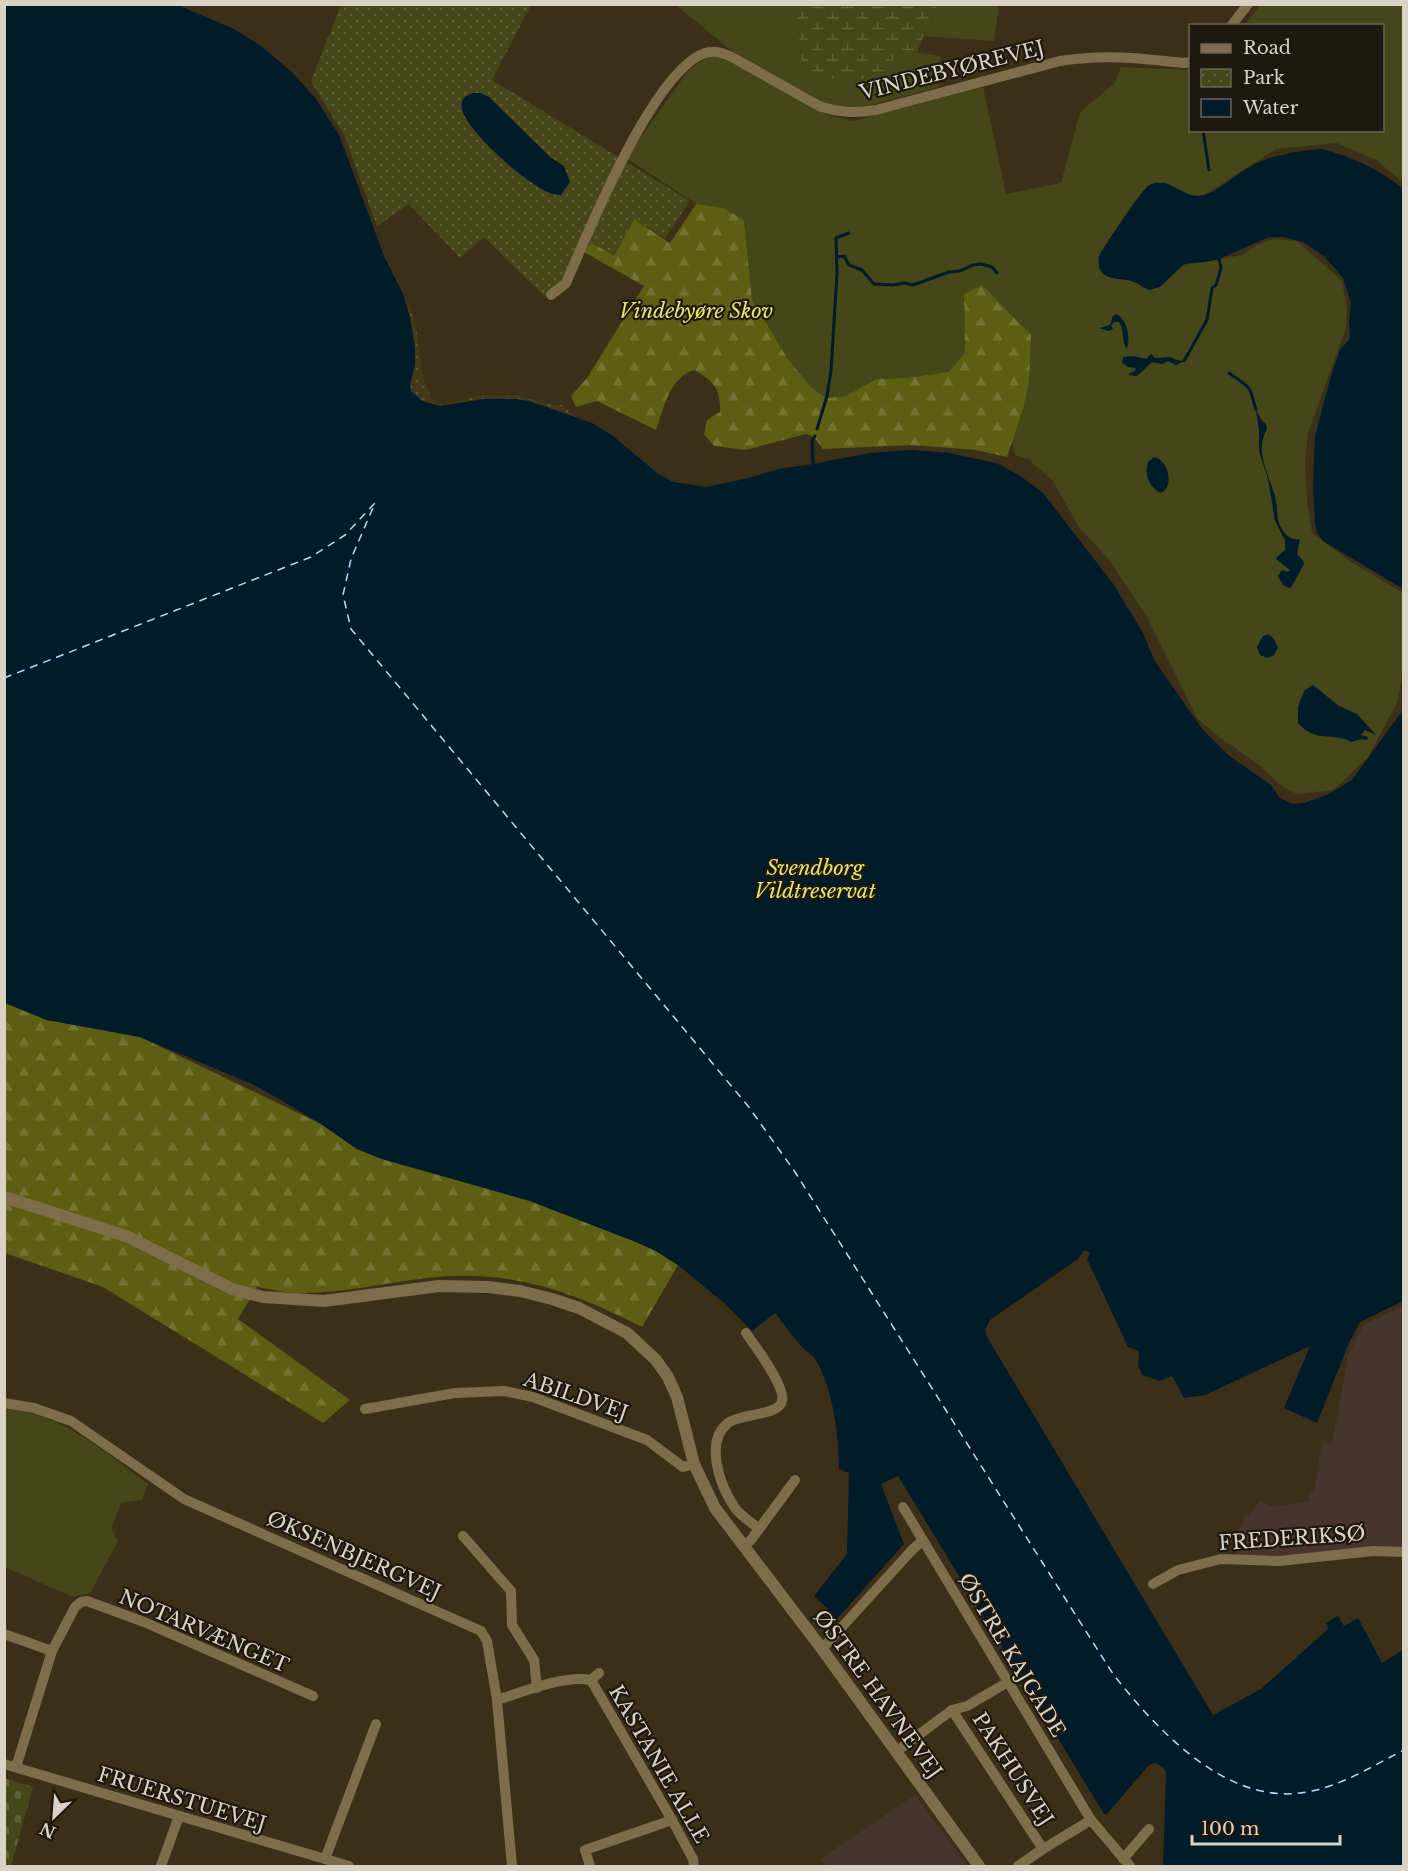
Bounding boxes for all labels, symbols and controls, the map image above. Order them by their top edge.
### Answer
legend [1189,24,1384,132]
street label: VINDEBYØREVEJ [856,35,1047,105]
text: Road [1243,37,1291,59]
text: Park [1243,67,1285,89]
text: Water [1242,97,1299,119]
park label: Vindebyøre Skov [619,299,773,323]
park label: Svendborg Vildtreservat [754,856,877,903]
street label: ABILDVEJ [520,1367,631,1425]
street label: ØKSENBJERGVEJ [263,1506,445,1604]
street label: FREDERIKSØ [1218,1521,1366,1555]
street label: ØSTRE KAJGADE [954,1569,1070,1741]
street label: NOTARVÆNGET [116,1584,292,1678]
street label: ØSTRE HAVNEVEJ [809,1605,947,1783]
street label: KASTANIE ALLE [604,1681,714,1847]
street label: PAKHUSVEJ [968,1708,1058,1830]
street label: FRUERSTUEVEJ [95,1762,269,1836]
north arrow [24,1787,84,1847]
scale bar [1192,1808,1340,1846]
text: N [37,1818,59,1843]
text: 100 m [1201,1818,1259,1840]

